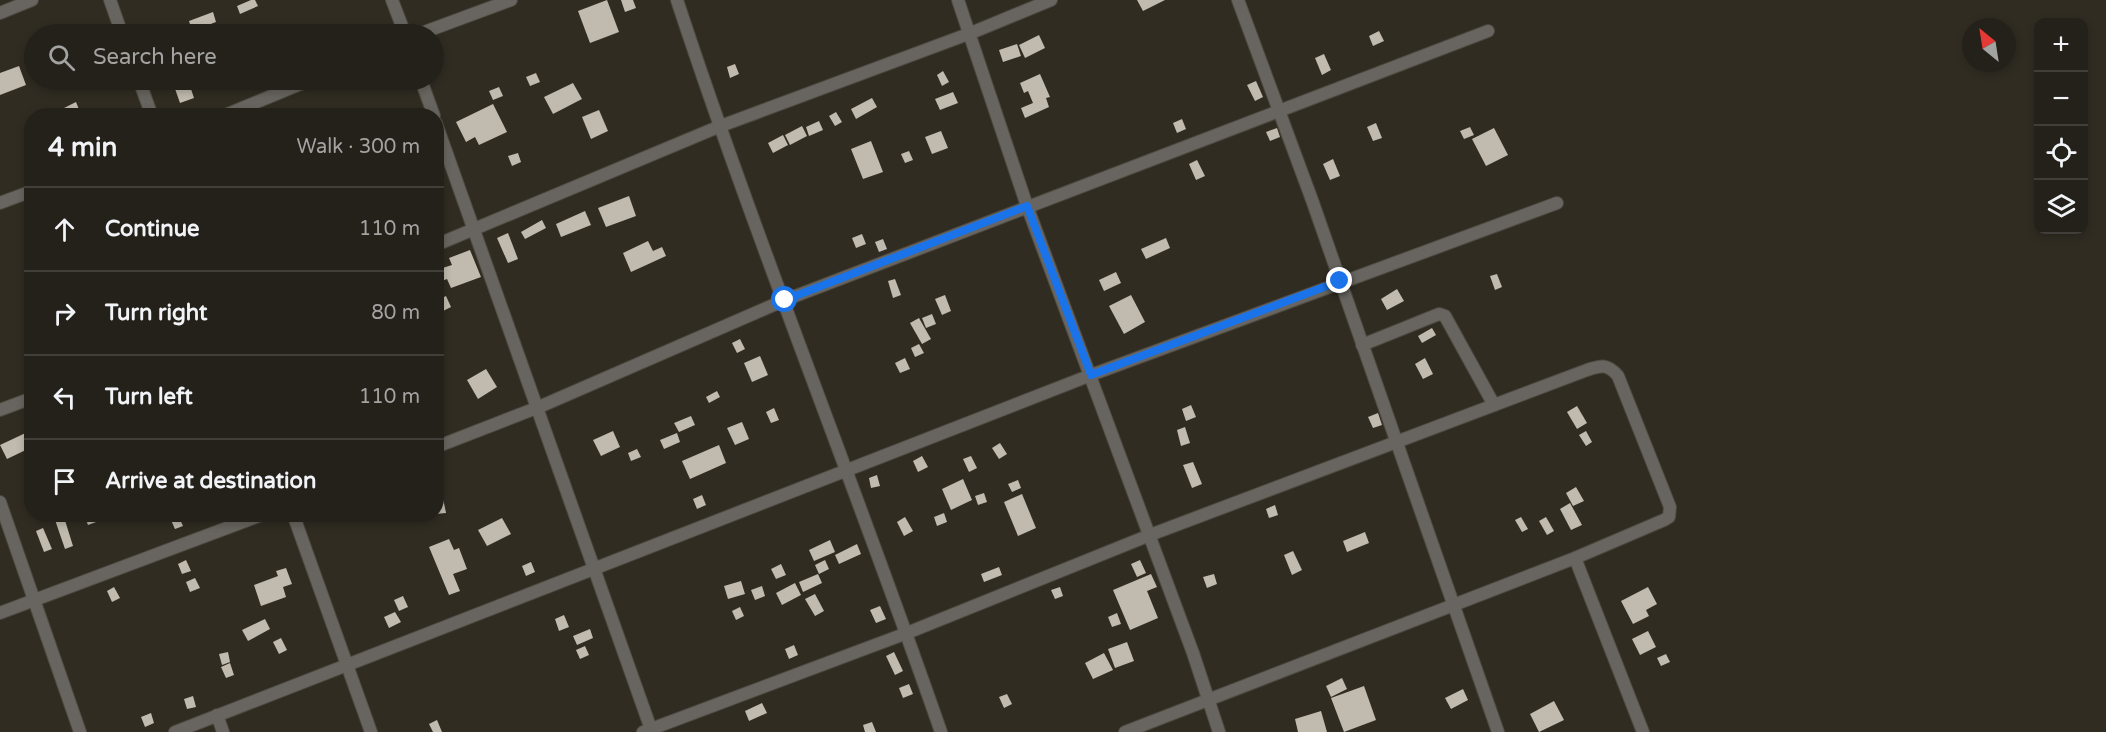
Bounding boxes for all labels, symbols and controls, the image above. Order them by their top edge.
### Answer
north arrow [1962,18,2016,72]
map controls [2034,18,2088,234]
button: + [2034,18,2088,72]
search box [24,24,444,90]
icon: search [45,41,78,74]
text: Search here [93,44,217,70]
button: − [2034,72,2088,126]
button: locate [2034,126,2088,180]
text: 4 min [48,132,117,163]
text: Walk · 300 m [297,135,420,159]
button: layers [2034,180,2088,234]
icon: ahead [48,213,81,246]
text: Continue [105,216,200,242]
text: 110 m [359,217,420,241]
route end [1326,267,1352,293]
route start [771,286,797,312]
icon: right [48,297,81,330]
text: Turn right [105,300,207,326]
text: 80 m [371,301,420,325]
icon: left [48,381,81,414]
text: Turn left [105,384,193,410]
text: 110 m [359,385,420,409]
icon: arrive [48,465,81,498]
text: Arrive at destination [105,468,316,494]

